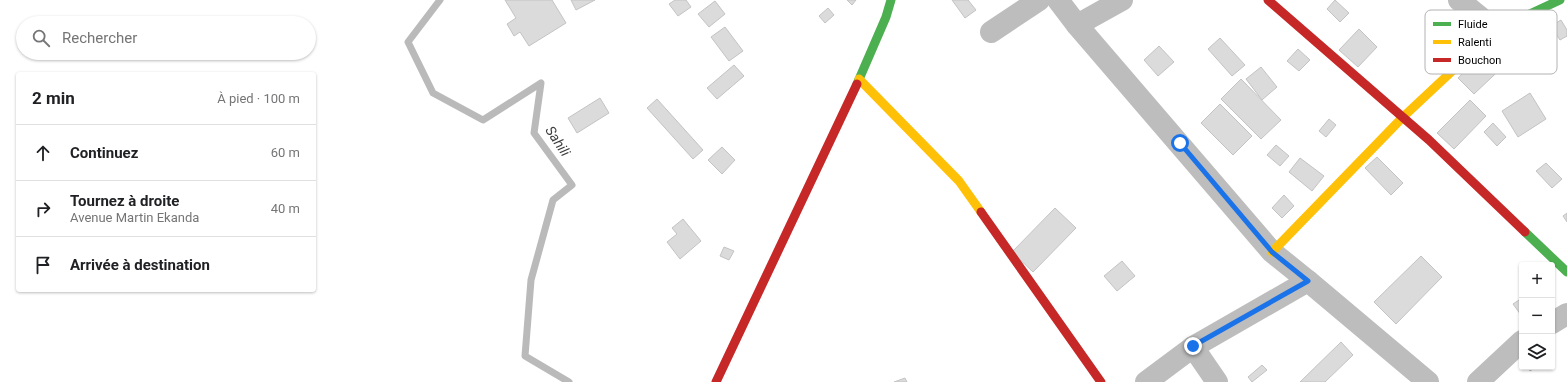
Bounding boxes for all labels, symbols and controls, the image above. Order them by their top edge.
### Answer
legend [1425,10,1557,74]
search box [16,16,316,60]
text: Fluide [1458,18,1488,31]
icon: search [30,27,52,49]
text: Rechercher [62,29,137,47]
text: Ralenti [1458,36,1492,49]
text: Bouchon [1458,54,1501,67]
text: 2 min [32,88,75,108]
text: À pied · 100 m [217,91,300,106]
water label: Sahili [542,123,574,160]
route start [1171,134,1189,152]
icon: ahead [32,142,54,164]
text: Continuez [70,144,138,162]
text: 60 m [271,145,300,160]
text: Tournez à droite [70,192,179,210]
icon: right [32,198,54,220]
text: 40 m [271,201,300,216]
text: Avenue Martin Ekanda [70,210,199,225]
icon: arrive [32,254,54,276]
text: Arrivée à destination [70,256,210,274]
map controls [1519,262,1555,370]
button: + [1519,262,1555,298]
button: − [1519,298,1555,334]
button: layers [1519,334,1555,370]
route end [1184,337,1202,355]

